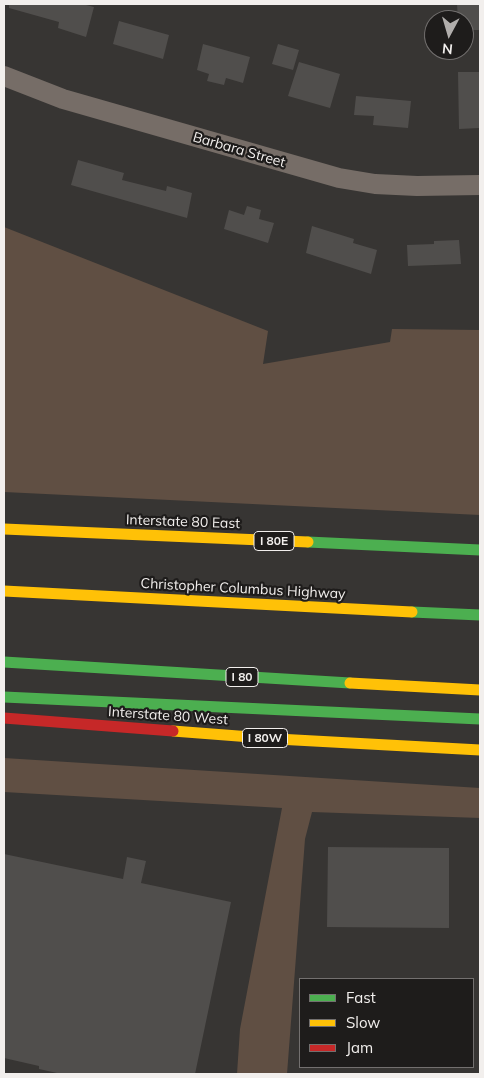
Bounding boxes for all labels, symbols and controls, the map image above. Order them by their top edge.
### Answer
north arrow [424,10,474,60]
text: N [441,39,454,58]
street label: Barbara Street [191,129,287,171]
street label: Interstate 80 East [126,512,240,532]
road number: I 80E [254,532,294,550]
street label: Christopher Columbus Highway [140,575,346,603]
road number: I 80 [226,668,258,686]
street label: Interstate 80 West [107,703,229,729]
road number: I 80W [242,728,288,748]
legend [299,978,474,1068]
text: Fast [346,988,376,1007]
text: Slow [346,1013,380,1032]
text: Jam [346,1038,373,1057]

